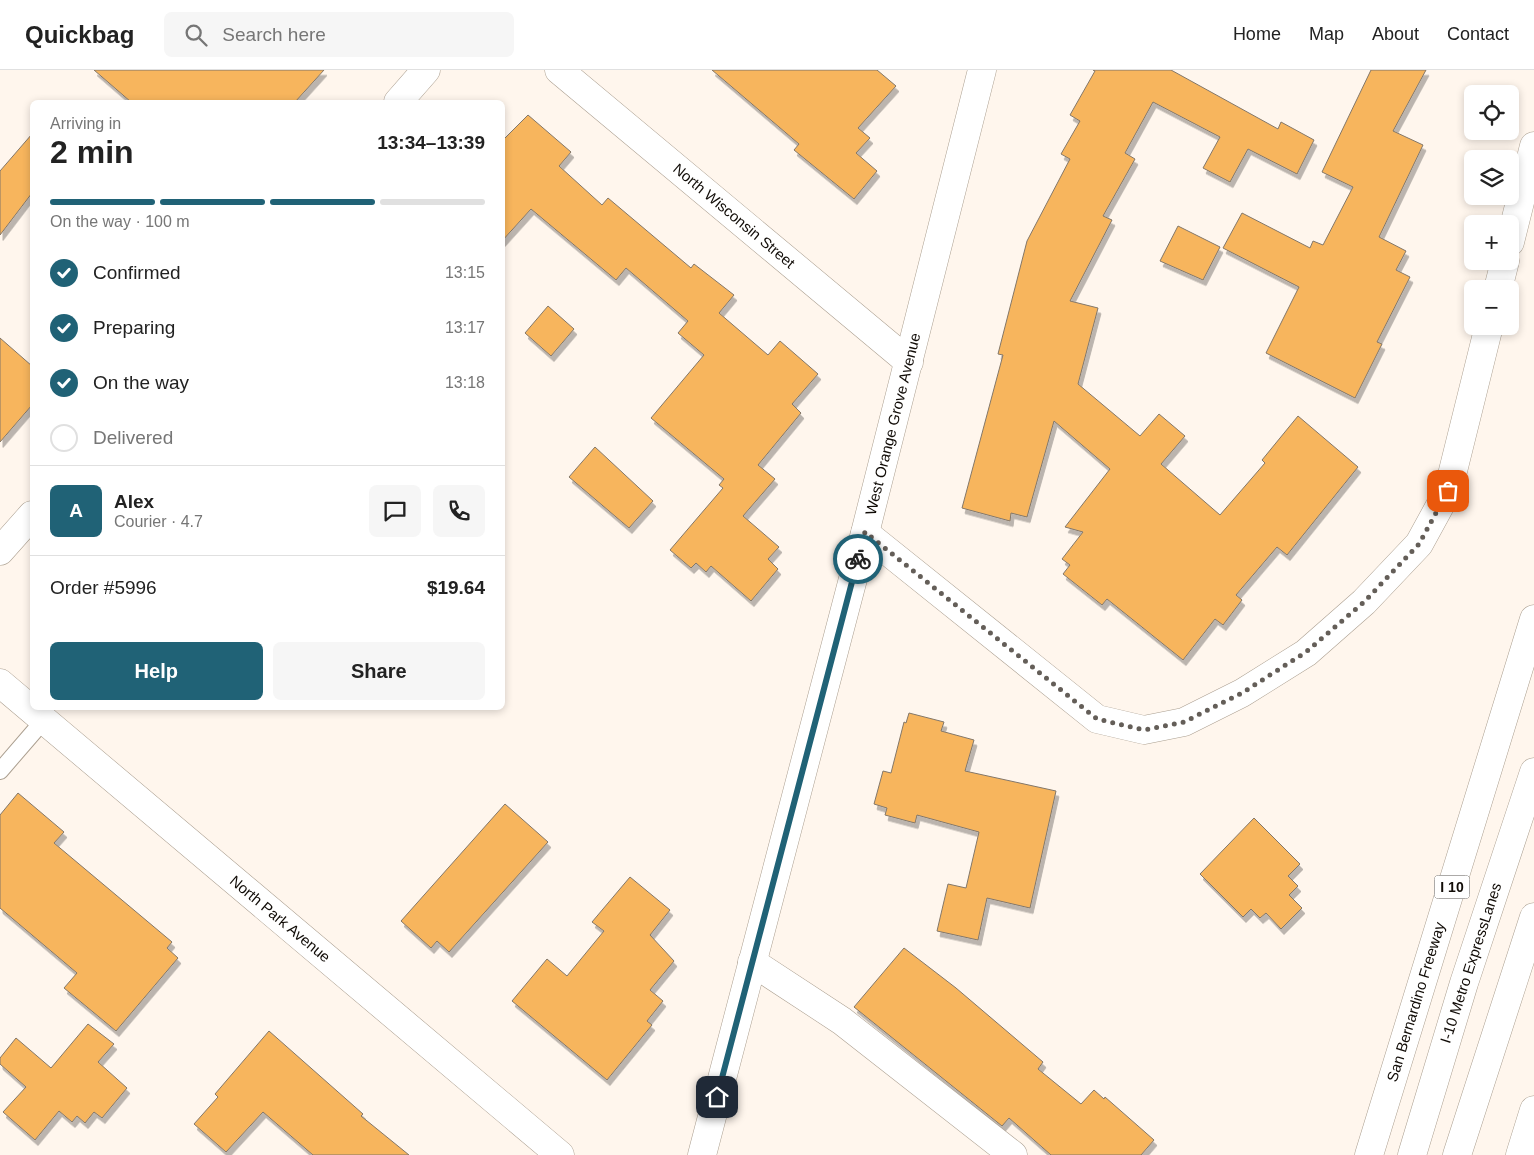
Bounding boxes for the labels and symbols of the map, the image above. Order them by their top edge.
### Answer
street label: North Wisconsin Street [670,160,799,272]
street label: West Orange Grove Avenue [862,331,923,517]
pin [1427,470,1469,512]
courier [833,534,883,584]
street label: North Park Avenue [227,872,334,966]
road number: I 10 [1434,876,1470,899]
street label: I-10 Metro ExpressLanes [1437,881,1505,1045]
street label: San Bernardino Freeway [1383,920,1448,1084]
pin [696,1076,738,1118]

